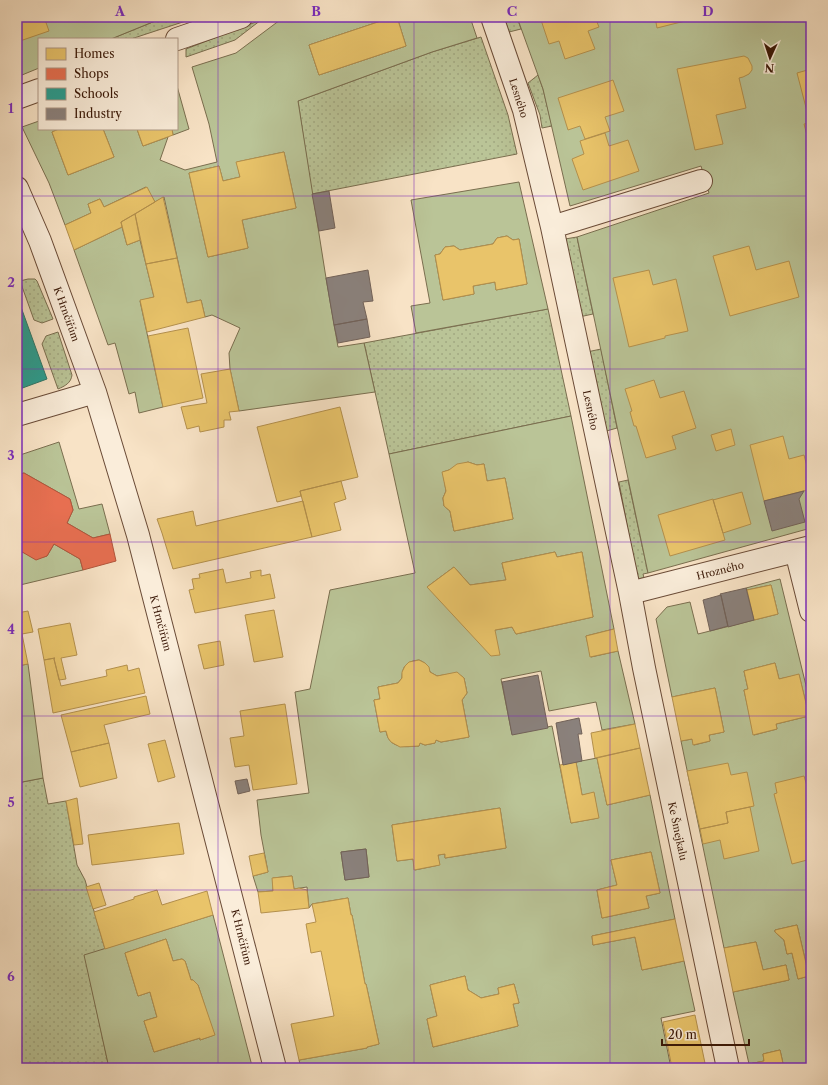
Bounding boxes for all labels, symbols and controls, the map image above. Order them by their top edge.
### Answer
text: A [114,3,126,19]
text: B [311,3,321,19]
text: C [507,3,517,19]
text: D [702,3,714,19]
legend [38,38,178,130]
north arrow [750,38,790,78]
text: Homes [74,46,114,61]
text: N [764,61,775,75]
text: Shops [74,66,109,81]
street label: Lesného [506,77,531,120]
text: Schools [74,86,119,101]
text: 1 [8,100,14,116]
text: Industry [74,106,122,121]
text: 2 [7,274,15,290]
street label: K Hrnčířům [51,285,83,344]
street label: Lesného [580,389,601,431]
text: 3 [7,447,15,463]
street label: Hrozného [695,558,745,583]
street label: K Hrnčířům [147,594,174,653]
text: 4 [7,621,15,637]
text: 5 [7,794,15,810]
street label: Ke Šmejkalu [665,801,690,862]
street label: K Hrnčířům [228,908,255,967]
text: 6 [7,968,15,984]
scale bar [662,1021,749,1047]
text: 20 m [668,1027,697,1042]

